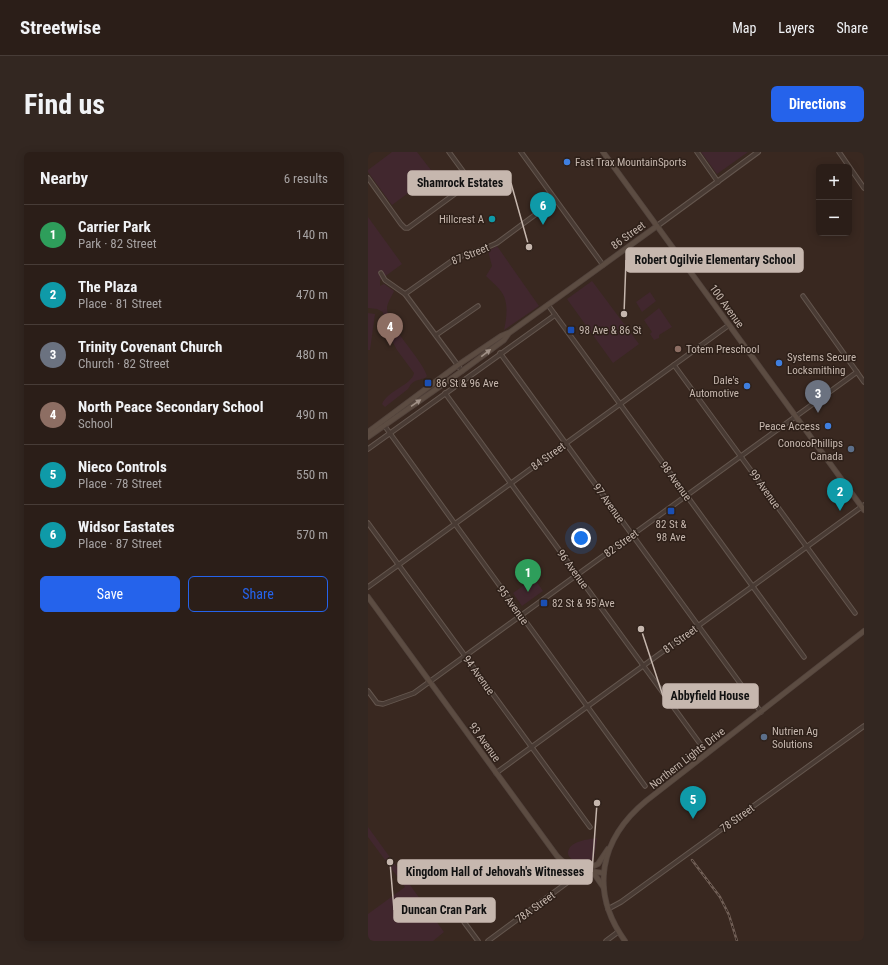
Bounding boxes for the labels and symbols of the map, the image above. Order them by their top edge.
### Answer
place label: Fast Trax MountainSports [575,156,686,169]
marker: Fast Trax MountainSports [562,157,572,167]
callout: Shamrock Estates [408,171,511,195]
text: Shamrock Estates [417,176,504,190]
pin: 6 [530,192,556,225]
place label: Hillcrest A [439,213,485,226]
marker: Hillcrest A [487,214,497,224]
street label: 86 Street [609,219,648,252]
street label: 87 Street [450,241,491,268]
callout: Robert Ogilvie Elementary School [626,248,803,272]
text: Robert Ogilvie Elementary School [635,253,795,267]
street label: 100 Avenue [706,282,747,331]
pin: 4 [377,313,403,346]
place label: 98 Ave & 86 St [579,324,642,337]
marker: 98 Ave & 86 St [566,325,576,335]
place label: Totem Preschool [686,343,759,356]
marker: Totem Preschool [673,344,683,354]
one-way arrow [481,349,492,357]
place label: Systems Secure Locksmithing [787,351,856,377]
marker: Systems Secure Locksmithing [774,358,784,368]
place label: Dale's Automotive [689,374,739,400]
place label: 86 St & 96 Ave [436,377,499,390]
marker: 86 St & 96 Ave [423,378,433,388]
pin: 3 [805,380,831,413]
marker: Dale's Automotive [742,381,752,391]
one-way arrow [411,399,422,407]
place label: Peace Access [759,420,820,433]
marker: Peace Access [823,421,833,431]
place label: ConocoPhillips Canada [778,437,843,463]
street label: 84 Street [529,440,568,473]
marker: ConocoPhillips Canada [846,444,856,454]
street label: 98 Avenue [657,459,694,503]
street label: 99 Avenue [746,467,783,511]
pin: 2 [827,478,853,511]
street label: 97 Avenue [590,481,627,525]
marker: 82 St & 98 Ave [666,506,676,516]
place label: 82 St & 98 Ave [656,518,686,544]
street label: 82 Street [602,527,641,560]
your location [571,528,591,548]
street label: 96 Avenue [554,547,591,591]
pin: 1 [515,559,541,592]
street label: 95 Avenue [494,583,531,627]
place label: 82 St & 95 Ave [552,597,615,610]
marker: 82 St & 95 Ave [539,598,549,608]
street label: 81 Street [661,623,700,656]
street label: 94 Avenue [460,653,497,697]
callout: Abbyfield House [663,684,758,708]
text: Abbyfield House [671,689,750,703]
street label: 93 Avenue [466,720,503,764]
street label: Northern Lights Drive [647,725,728,792]
place label: Nutrien Ag Solutions [772,725,818,751]
marker: Nutrien Ag Solutions [759,732,769,742]
pin: 5 [680,786,706,819]
street label: 78 Street [718,802,757,835]
callout: Kingdom Hall of Jehovah's Witnesses [398,860,592,884]
text: Kingdom Hall of Jehovah's Witnesses [406,865,585,879]
street label: 78A Street [513,889,558,926]
callout: Duncan Cran Park [394,898,495,922]
text: Duncan Cran Park [401,903,487,917]

